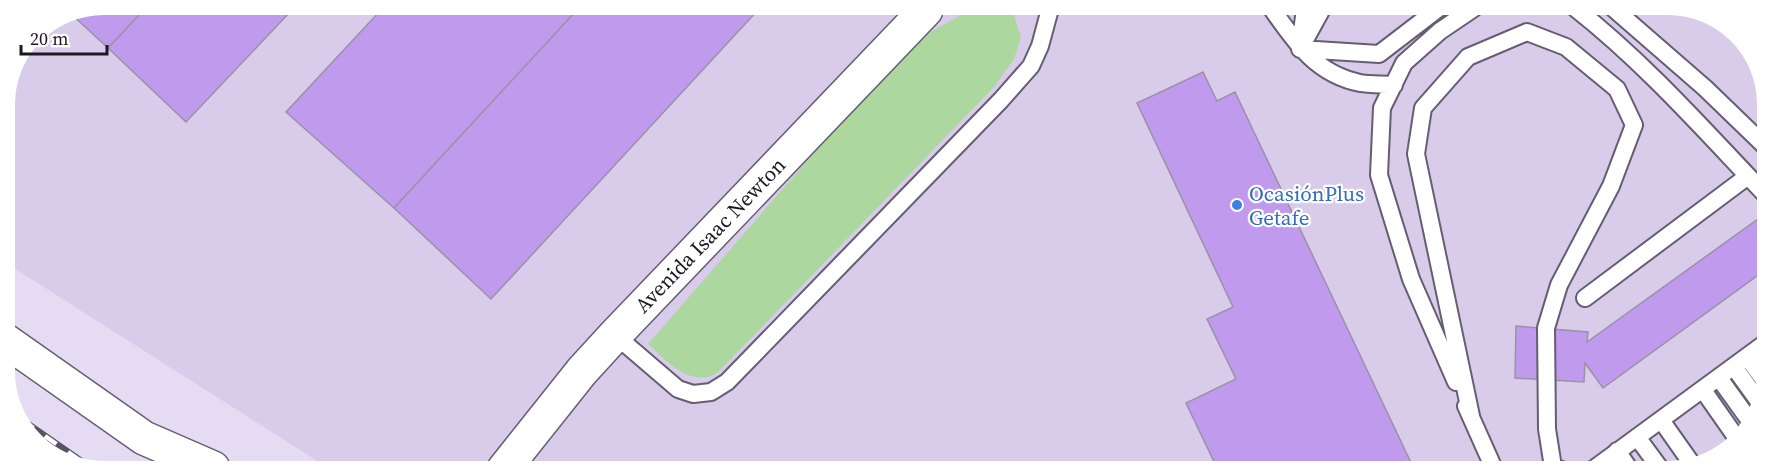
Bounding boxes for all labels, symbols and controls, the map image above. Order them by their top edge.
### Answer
scale bar [21,18,106,56]
text: 20 m [30,26,68,51]
street label: Avenida Isaac Newton [628,151,792,319]
place label: OcasiónPlus Getafe [1249,179,1364,232]
marker: OcasiónPlus Getafe [1230,198,1244,212]

